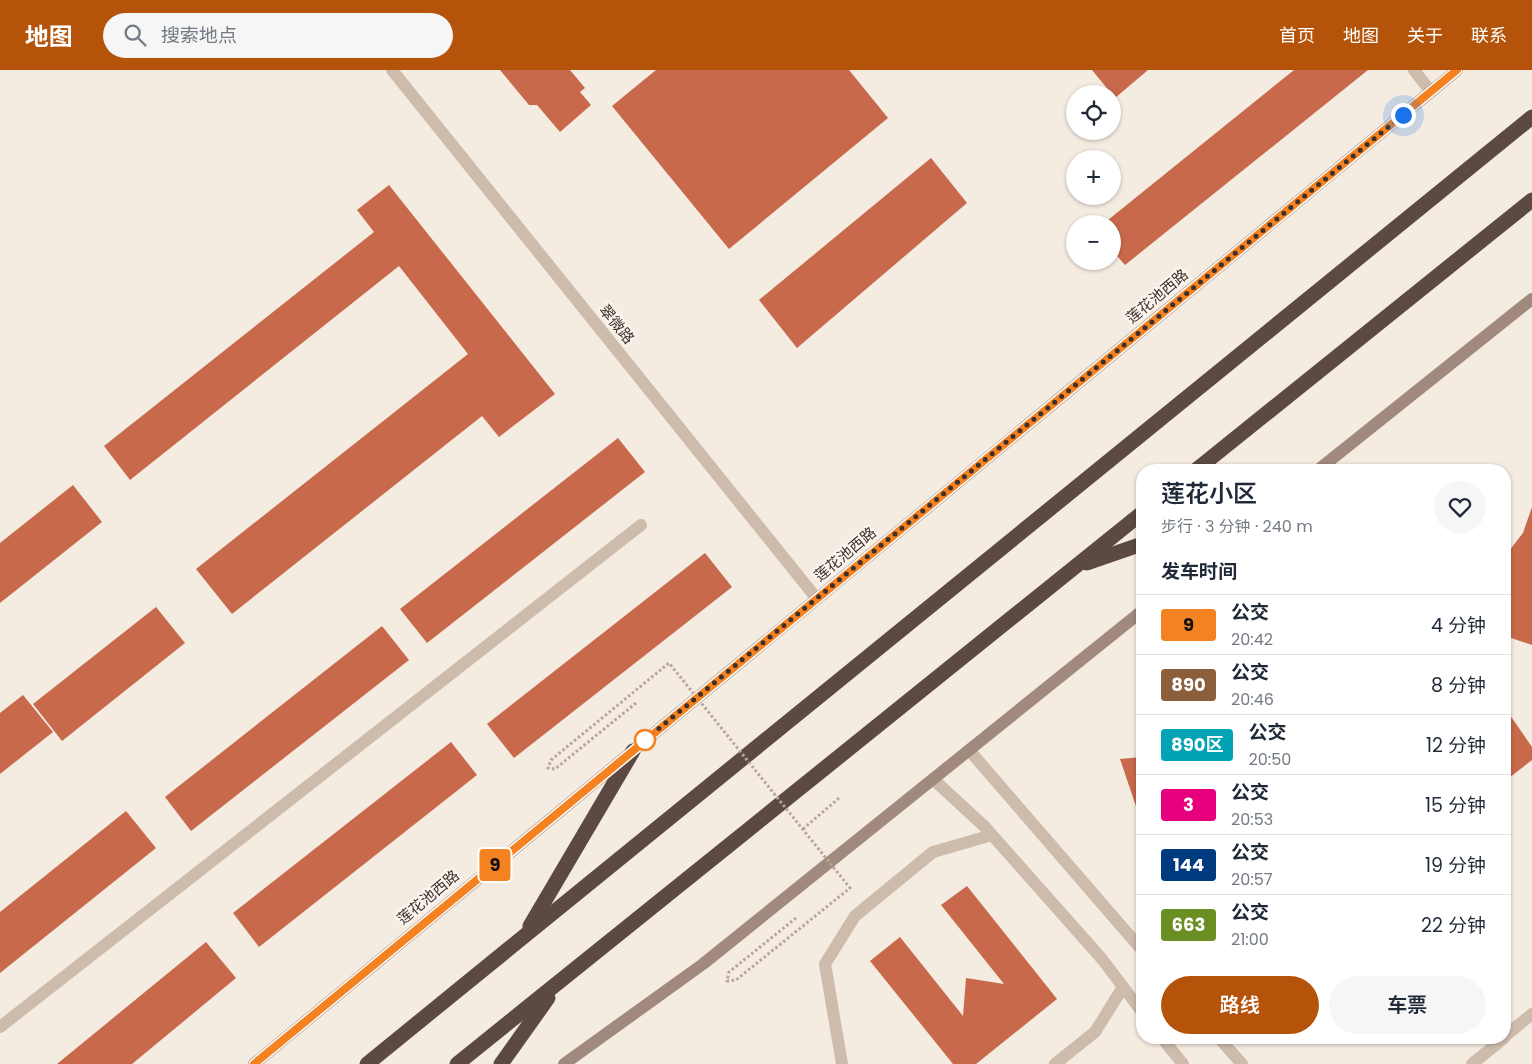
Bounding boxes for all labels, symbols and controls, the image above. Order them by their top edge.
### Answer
search box [103,13,453,58]
text: 地图 [25,20,73,53]
icon: search [121,21,149,49]
text: 搜索地点 [161,22,237,49]
text: 首页 [1279,23,1315,48]
text: 地图 [1343,23,1379,48]
text: 关于 [1407,23,1443,48]
text: 联系 [1471,23,1507,48]
map controls [1066,85,1121,270]
button: locate [1066,85,1121,140]
your location [1391,103,1416,128]
button: + [1066,150,1121,205]
button: − [1066,215,1121,270]
street label: 莲花池西路 [1122,264,1192,328]
street label: 翠微路 [595,300,639,348]
text: 莲花小区 [1161,477,1257,510]
button: heart [1434,481,1486,533]
text: 步行 · 3 分钟 · 240 m [1161,515,1313,538]
street label: 莲花池西路 [810,522,880,586]
text: 发车时间 [1161,558,1237,585]
text: 公交 [1231,599,1269,626]
text: 9 [1183,612,1194,637]
text: 4 分钟 [1431,612,1486,639]
text: 20:42 [1231,628,1273,651]
text: 公交 [1231,659,1269,686]
text: 890 [1171,672,1206,697]
text: 8 分钟 [1431,672,1486,699]
text: 20:46 [1231,688,1274,711]
text: 公交 [1248,719,1287,746]
unlabelled marker [634,729,656,751]
text: 890区 [1171,732,1223,757]
text: 12 分钟 [1426,732,1486,759]
text: 20:50 [1248,748,1291,771]
text: 公交 [1231,779,1269,806]
text: 3 [1183,792,1194,817]
text: 15 分钟 [1425,792,1486,819]
text: 20:53 [1231,808,1273,831]
text: 公交 [1231,839,1269,866]
line badge: 9 [479,849,511,881]
text: 9 [489,852,501,877]
text: 144 [1173,852,1204,877]
text: 19 分钟 [1425,852,1486,879]
street label: 莲花池西路 [393,865,463,929]
text: 20:57 [1231,868,1272,891]
text: 公交 [1231,899,1269,926]
text: 663 [1172,912,1205,937]
text: 22 分钟 [1421,912,1486,939]
text: 21:00 [1231,928,1269,951]
button: 路线 [1161,976,1319,1034]
button: 车票 [1329,976,1486,1034]

